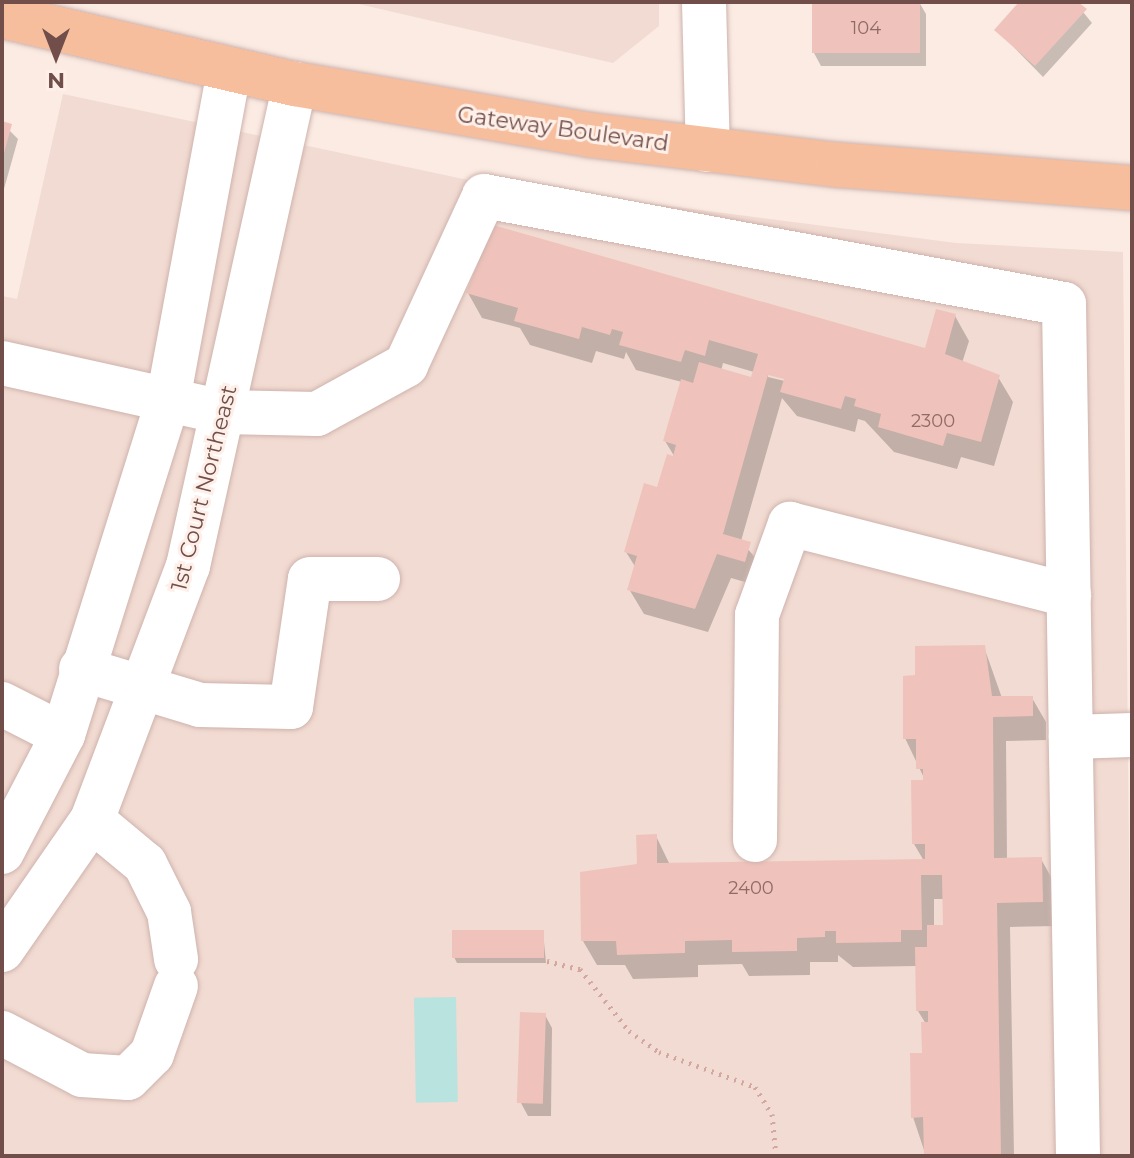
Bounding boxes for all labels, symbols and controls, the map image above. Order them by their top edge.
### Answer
north arrow [16,16,96,96]
house number: 104 [851,17,881,39]
text: N [47,67,65,94]
street label: Gateway Boulevard [456,101,670,157]
street label: 1st Court Northeast [166,382,242,594]
house number: 2300 [911,410,955,432]
house number: 2400 [728,877,774,899]

